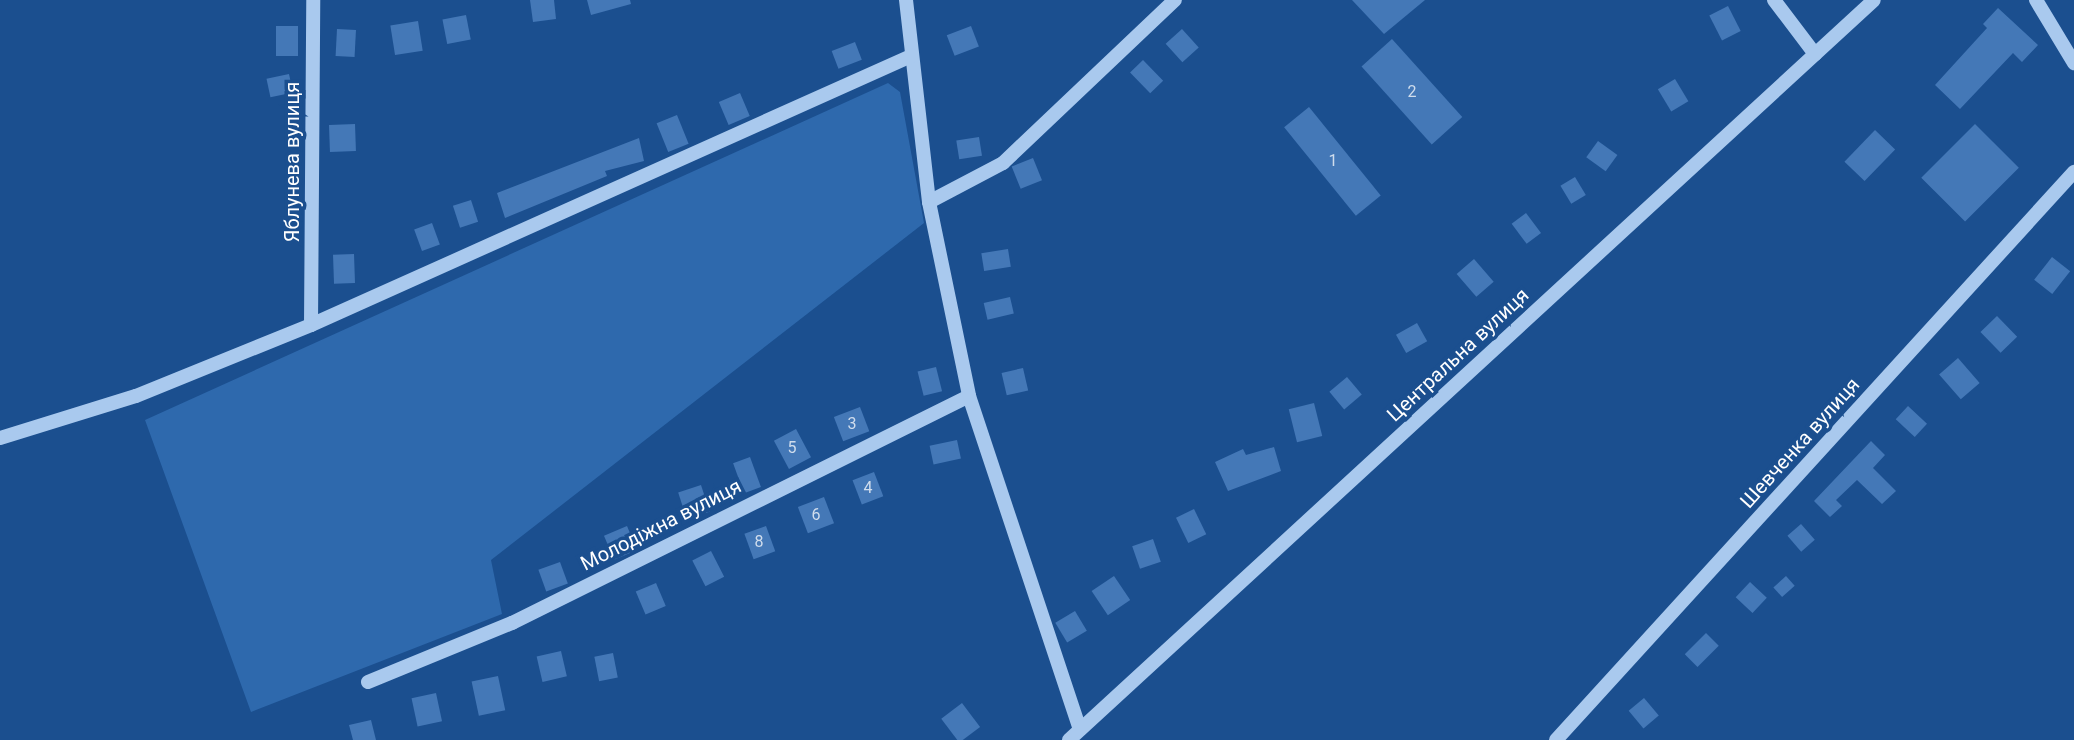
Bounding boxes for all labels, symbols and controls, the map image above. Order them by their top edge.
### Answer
street label: Яблунева вулиця [280,82,304,242]
house number: 2 [1408,82,1416,102]
house number: 1 [1329,151,1337,171]
street label: Центральна вулиця [1382,283,1534,427]
street label: Шевченка вулиця [1735,373,1865,513]
house number: 3 [848,414,856,434]
house number: 5 [788,438,796,458]
street label: Молодіжна вулиця [577,474,745,576]
house number: 4 [864,478,872,498]
house number: 6 [812,505,820,525]
house number: 8 [755,532,763,552]

